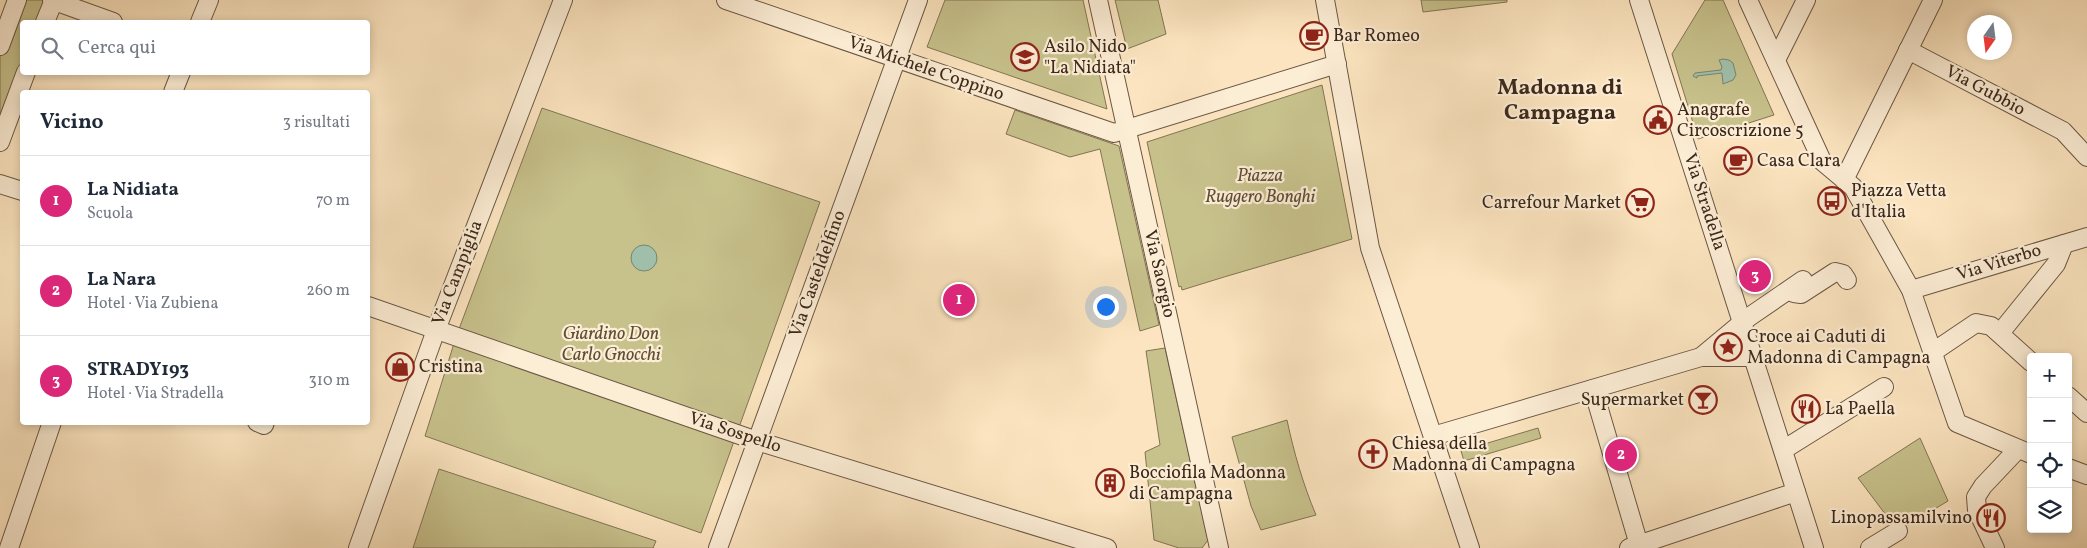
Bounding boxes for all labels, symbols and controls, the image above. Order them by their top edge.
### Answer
north arrow [1967,15,2012,60]
search box [20,20,370,75]
cafe icon: Bar Romeo [1299,21,1329,51]
place label: Bar Romeo [1333,24,1420,49]
street label: Via Michele Coppino [845,31,1007,107]
icon: search [38,34,66,62]
text: Cerca qui [78,35,156,61]
place label: Asilo Nido "La Nidiata" [1044,35,1136,81]
school or university icon: Asilo Nido "La Nidiata" [1010,42,1040,72]
street label: Via Gubbio [1941,59,2029,123]
district label: Madonna di Campagna [1497,73,1623,129]
place label: Anagrafe Circoscrizione 5 [1677,98,1804,144]
public building icon: Anagrafe Circoscrizione 5 [1643,105,1673,135]
text: Vicino [40,108,104,137]
text: 3 risultati [283,112,350,134]
cafe icon: Casa Clara [1723,146,1753,176]
place label: Casa Clara [1757,149,1841,174]
street label: Via Stradella [1677,150,1731,254]
park label: Piazza Ruggero Bonghi [1205,164,1316,210]
text: La Nidiata [87,177,179,203]
place label: Piazza Vetta d'Italia [1851,179,1947,225]
bus stop icon: Piazza Vetta d'Italia [1817,186,1847,216]
supermarket icon: Carrefour Market [1625,188,1655,218]
text: 1 [53,190,59,212]
text: 70 m [316,190,350,212]
place label: Carrefour Market [1482,191,1621,216]
text: Scuola [87,203,133,225]
street label: Via Casteldelfino [783,207,853,341]
street label: Via Campiglia [426,217,490,329]
street label: Via Saorgio [1137,228,1181,320]
street label: Via Viterbo [1954,238,2044,288]
pin: 3 [1739,257,1771,295]
text: La Nara [87,267,156,293]
text: 2 [52,280,60,302]
text: 260 m [306,280,350,302]
pin: 1 [943,281,975,319]
text: Hotel · Via Zubiena [87,293,218,315]
your location [1093,294,1119,320]
park label: Giardino Don Carlo Gnocchi [562,322,661,368]
place label: Croce ai Caduti di Madonna di Campagna [1747,325,1931,371]
place icon: Croce ai Caduti di Madonna di Campagna [1713,332,1743,362]
shop icon: Cristina [385,352,415,382]
map controls [2027,353,2072,533]
button: + [2027,353,2072,398]
place label: Cristina [419,355,483,380]
text: STRADY193 [87,357,189,383]
text: 3 [52,370,60,392]
text: 310 m [309,370,350,392]
text: Hotel · Via Stradella [87,383,224,405]
bar icon: Supermarket [1688,385,1718,415]
place label: Supermarket [1581,388,1684,413]
restaurant icon: La Paella [1791,394,1821,424]
place label: La Paella [1825,397,1895,422]
button: − [2027,398,2072,443]
street label: Via Sospello [686,406,784,460]
place label: Chiesa della Madonna di Campagna [1392,432,1576,478]
pin: 2 [1605,436,1637,474]
church icon: Chiesa della Madonna di Campagna [1358,439,1388,469]
button: locate [2027,443,2072,488]
place label: Bocciofila Madonna di Campagna [1129,461,1286,507]
building icon: Bocciofila Madonna di Campagna [1095,468,1125,498]
button: layers [2027,488,2072,533]
restaurant icon: Linopassamilvino [1976,503,2006,533]
place label: Linopassamilvino [1831,506,1972,531]

